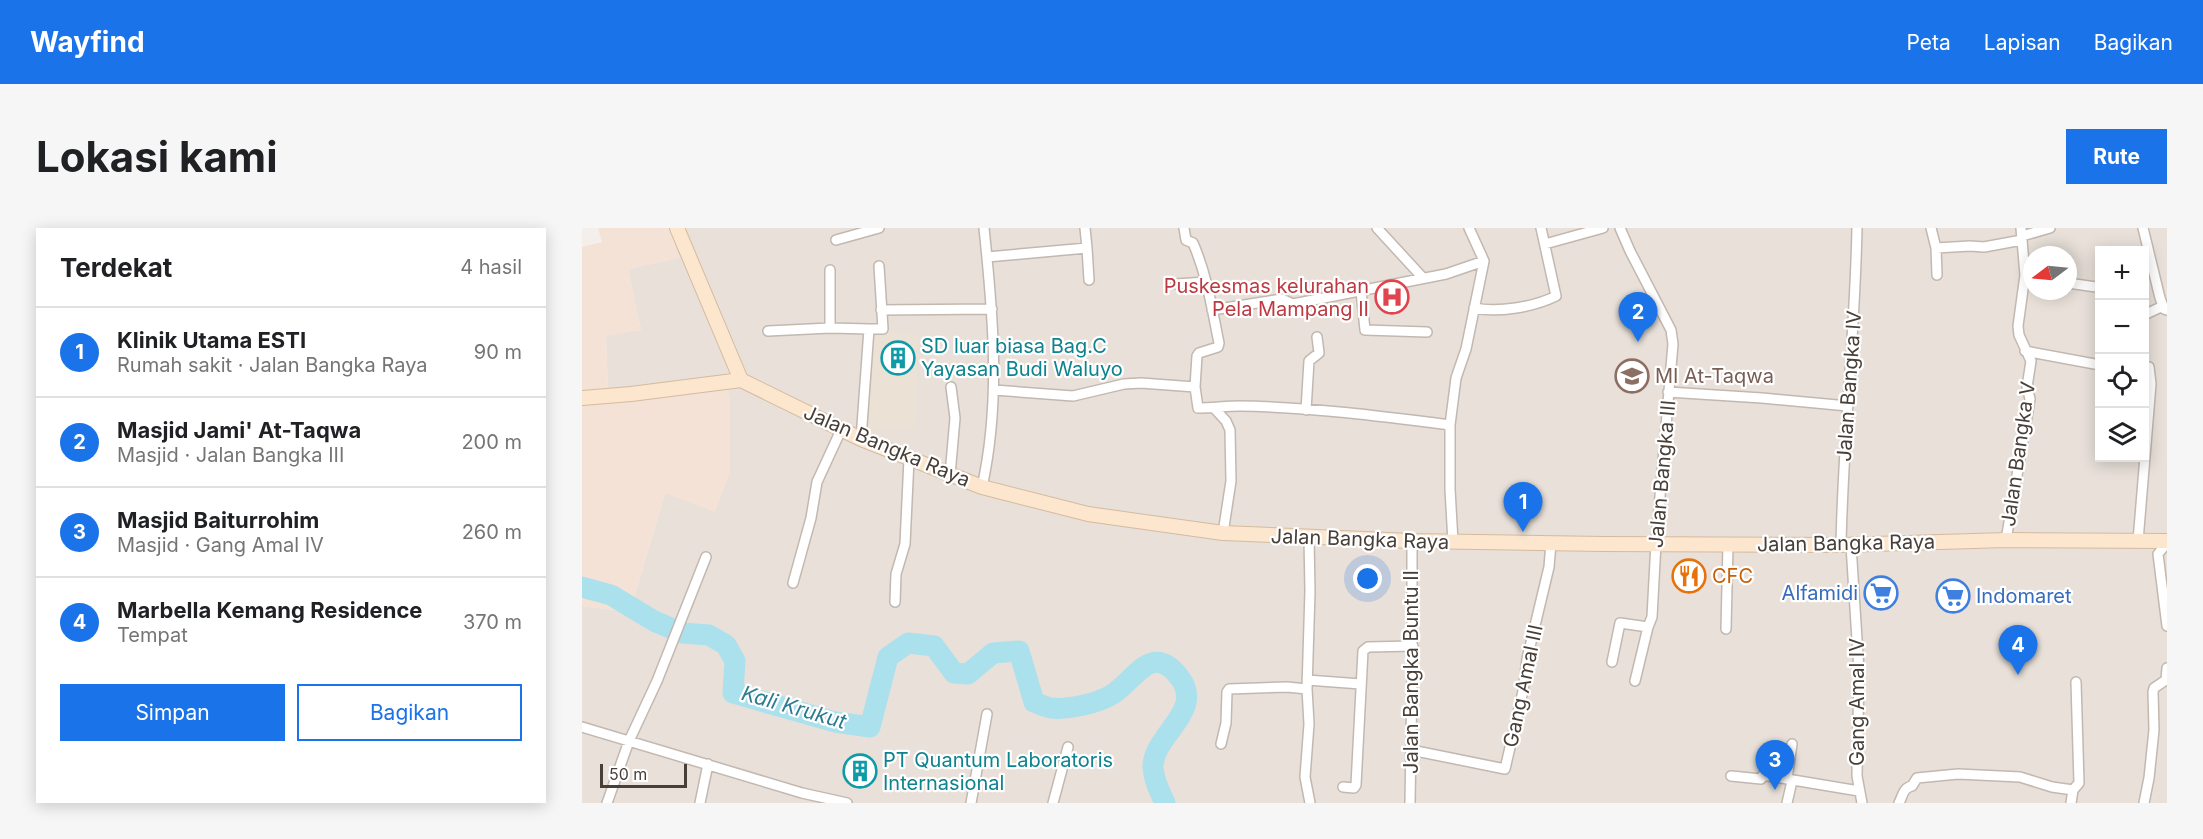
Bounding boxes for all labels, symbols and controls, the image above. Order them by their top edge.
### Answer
text: Wayfind [30,25,145,59]
text: Peta [1907,30,1951,55]
text: Lapisan [1984,30,2061,55]
text: Bagikan [2094,30,2173,55]
button: Rute [2066,129,2167,184]
text: Lokasi kami [36,131,278,182]
north arrow [2023,246,2077,300]
map controls [2095,246,2149,462]
button: + [2095,246,2149,300]
text: Terdekat [60,252,172,283]
text: 4 hasil [460,255,522,279]
place label: Puskesmas kelurahan Pela Mampang II [1164,274,1369,321]
hospital icon: Puskesmas kelurahan Pela Mampang II [1374,279,1410,315]
pin: 2 [1618,292,1658,342]
button: − [2095,300,2149,354]
street label: Jalan Bangka IV [1832,309,1866,462]
text: Klinik Utama ESTI [117,327,306,353]
place label: SD luar biasa Bag.C Yayasan Budi Waluyo [921,334,1123,381]
text: 1 [75,340,84,364]
text: 90 m [474,340,522,364]
building icon: SD luar biasa Bag.C Yayasan Budi Waluyo [880,340,916,376]
text: Rumah sakit · Jalan Bangka Raya [117,353,428,377]
button: locate [2095,354,2149,408]
school or university icon: MI At-Taqwa [1614,358,1650,394]
place label: MI At-Taqwa [1655,364,1774,388]
street label: Jalan Bangka V [1996,380,2040,528]
street label: Jalan Bangka III [1644,399,1680,549]
street label: Jalan Bangka Raya [800,400,974,492]
button: layers [2095,408,2149,462]
text: Masjid Jami' At-Taqwa [117,417,361,443]
text: 2 [73,430,86,454]
text: 200 m [461,430,522,454]
text: Masjid · Jalan Bangka III [117,443,344,467]
pin: 1 [1504,482,1542,532]
text: Masjid Baiturrohim [117,507,319,533]
text: 3 [73,520,86,544]
text: 260 m [462,520,522,544]
street label: Jalan Bangka Raya [1270,524,1450,554]
street label: Jalan Bangka Raya [1757,529,1935,557]
text: Masjid · Gang Amal IV [117,533,324,557]
restaurant icon: CFC [1671,558,1707,594]
your location [1353,564,1382,593]
place label: CFC [1712,564,1753,588]
street label: Jalan Bangka Buntu II [1399,570,1423,774]
supermarket icon: Alfamidi [1863,575,1899,611]
supermarket icon: Indomaret [1935,578,1971,614]
place label: Alfamidi [1782,581,1858,605]
place label: Indomaret [1976,584,2072,608]
text: Marbella Kemang Residence [117,597,422,623]
text: 4 [73,610,86,634]
text: 370 m [463,610,522,634]
street label: Gang Amal III [1498,622,1548,750]
text: Tempat [117,623,188,647]
pin: 4 [1998,626,2038,675]
street label: Gang Amal IV [1845,638,1869,766]
water label: Kali Krukut [739,680,850,734]
button: Simpan [60,684,285,741]
button: Bagikan [297,684,522,741]
pin: 3 [1756,740,1794,790]
place label: PT Quantum Laboratoris Internasional [883,748,1113,795]
building icon: PT Quantum Laboratoris Internasional [842,753,878,789]
scale bar [600,761,687,788]
text: 50 m [609,764,647,784]

